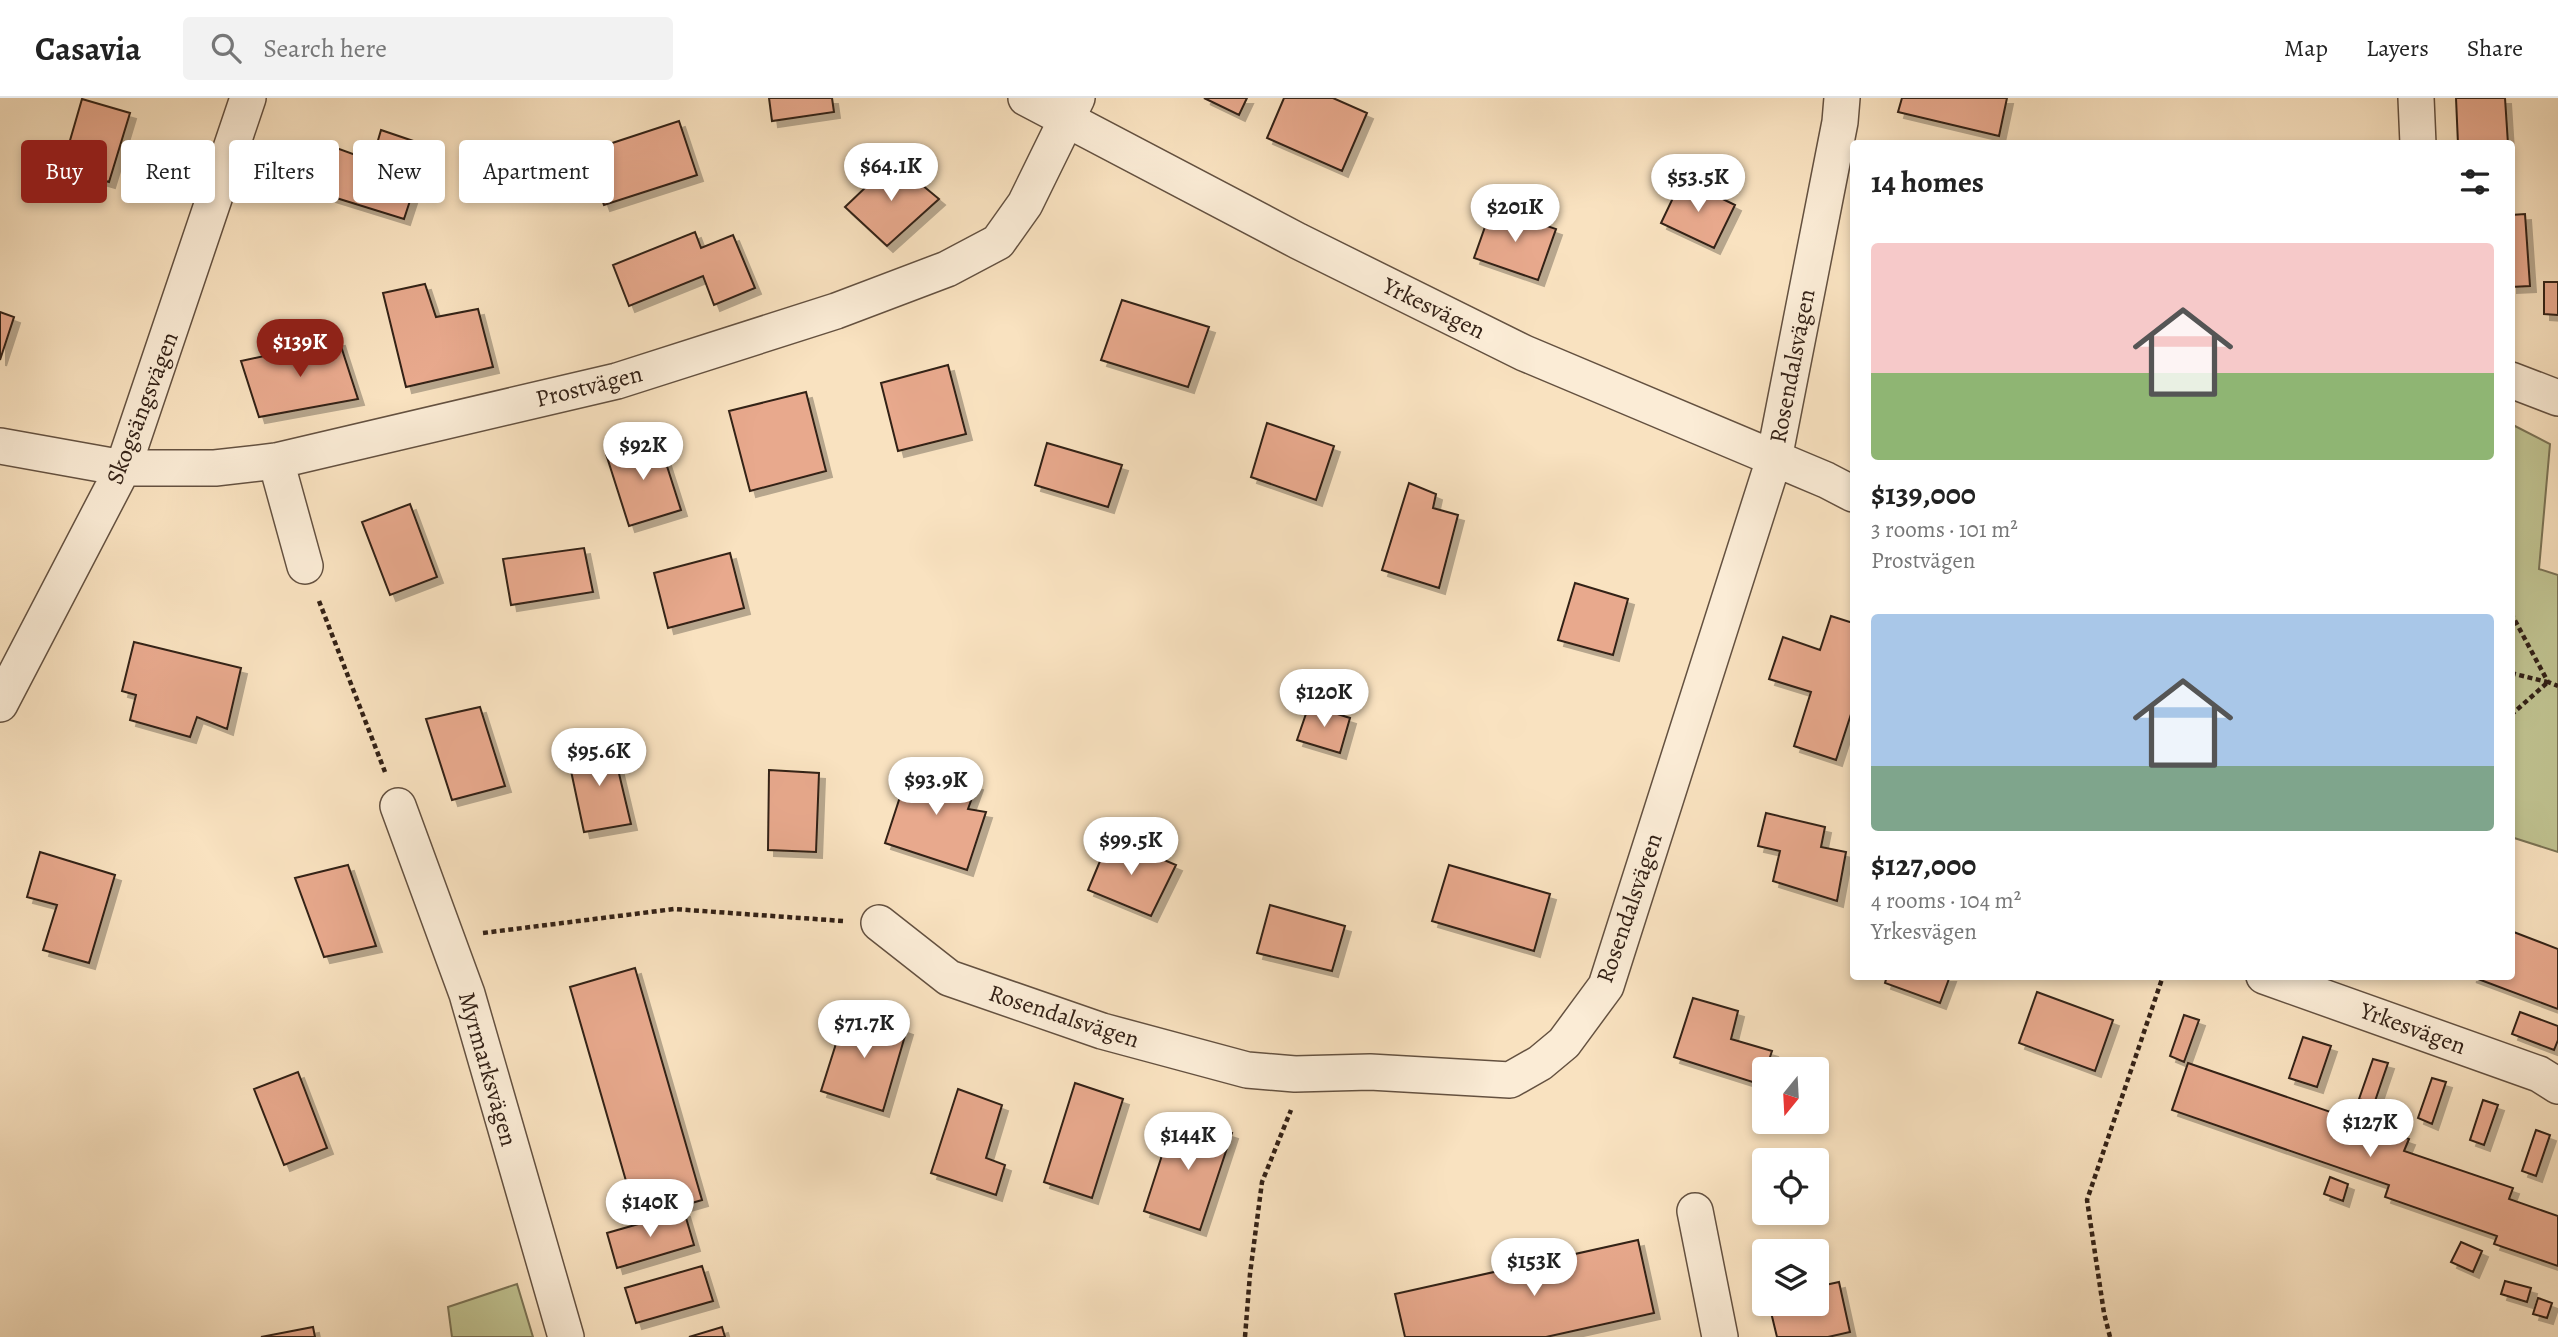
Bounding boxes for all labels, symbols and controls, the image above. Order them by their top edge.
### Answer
search box [183,17,673,80]
text: Casavia [35,26,141,71]
icon: search [207,29,245,67]
text: Search here [263,31,387,66]
text: Map [2284,32,2328,64]
text: Layers [2366,32,2429,64]
text: Share [2467,32,2523,64]
chip: Buy [21,140,107,203]
chip: Rent [121,140,215,203]
chip: Filters [229,140,339,203]
chip: New [353,140,445,203]
chip: Apartment [459,140,614,203]
pin: $64.1K [834,144,948,203]
text: $64.1K [860,150,922,181]
pin: $53.5K [1641,155,1755,214]
text: $53.5K [1667,161,1729,192]
text: 14 homes [1871,162,1984,202]
icon: filters [2456,163,2494,201]
pin: $201K [1466,184,1564,244]
text: $201K [1487,191,1543,222]
street label: Yrkesvägen [1376,269,1491,347]
street label: Rosendalsvägen [1761,286,1823,446]
icon: home [2120,289,2246,415]
pin: $139K [251,320,349,379]
text: $139K [273,326,327,357]
street label: Skogsängsvägen [98,327,186,489]
street label: Prostvägen [532,357,646,415]
pin: $92K [602,422,684,482]
text: $92K [619,429,667,460]
text: $139,000 [1871,474,1976,514]
text: 3 rooms · 101 m² [1871,514,2018,545]
text: Prostvägen [1871,545,1975,576]
icon: home [2120,660,2246,786]
pin: $120K [1275,670,1373,729]
text: $120K [1296,676,1352,707]
pin: $95.6K [542,728,656,788]
text: $95.6K [567,735,631,766]
pin: $93.9K [879,758,993,817]
text: $93.9K [904,764,968,795]
pin: $99.5K [1074,818,1188,877]
text: $99.5K [1099,824,1163,855]
street label: Rosendalsvägen [1588,829,1670,987]
text: $127,000 [1871,845,1976,885]
text: 4 rooms · 104 m² [1871,885,2021,916]
text: Yrkesvägen [1871,916,1977,947]
street label: Rosendalsvägen [985,977,1143,1055]
street label: Myrmarksvägen [451,988,525,1150]
street label: Yrkesvägen [2355,994,2470,1062]
pin: $71.7K [807,1000,921,1060]
text: $71.7K [834,1007,894,1038]
north arrow [1752,1057,1829,1134]
map controls [1752,1057,1829,1316]
pin: $127K [2321,1100,2419,1159]
text: $127K [2343,1106,2398,1137]
pin: $144K [1139,1112,1237,1172]
text: $144K [1160,1119,1216,1150]
button: locate [1752,1148,1829,1225]
pin: $140K [601,1180,699,1239]
text: $140K [622,1186,678,1217]
pin: $153K [1485,1238,1583,1298]
button: layers [1752,1239,1829,1316]
text: $153K [1507,1245,1561,1276]

